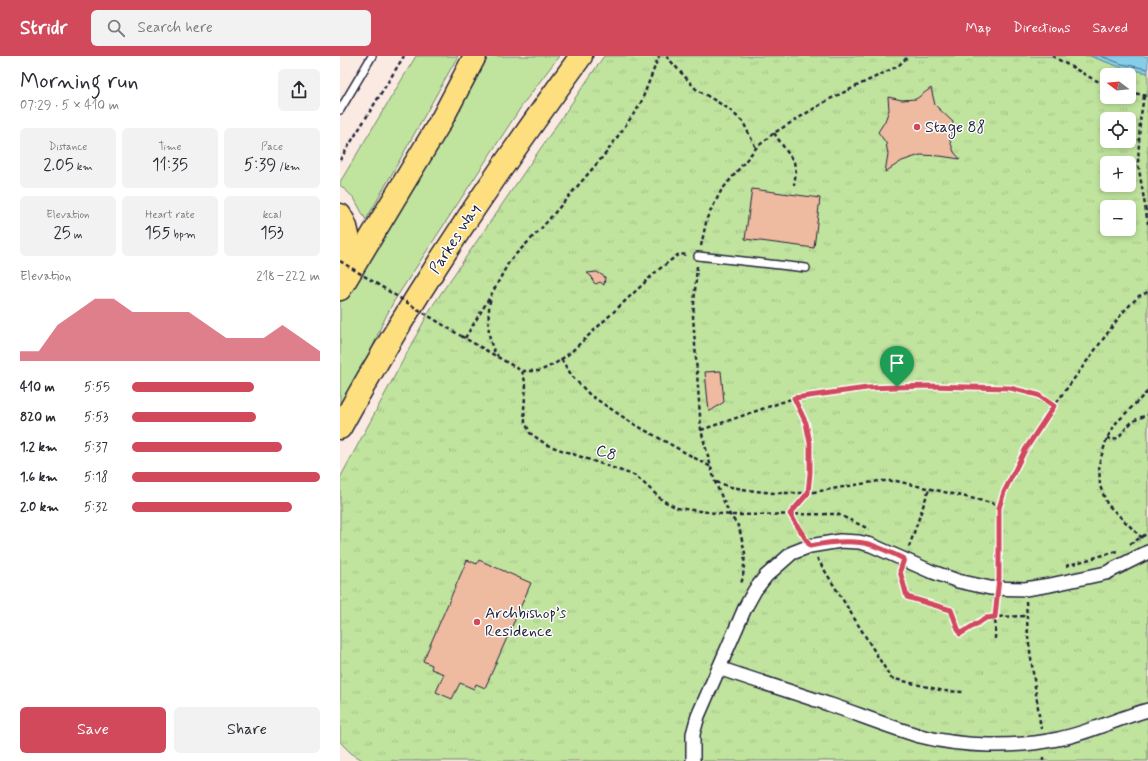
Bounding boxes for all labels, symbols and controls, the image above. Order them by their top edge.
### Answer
search box [91,10,371,46]
text: Stridr [20,16,67,41]
icon: search [105,17,127,39]
text: Search here [137,18,213,38]
text: Map [965,19,991,37]
text: Directions [1013,19,1071,37]
text: Saved [1093,19,1128,37]
text: Morning run [20,68,139,96]
north arrow [1100,68,1136,104]
map controls [1100,68,1136,236]
button: share [278,69,320,111]
text: 07:29 · 5 × 410 m [20,97,119,114]
button: locate [1100,112,1136,148]
place label: Stage 88 [925,117,985,139]
marker: Stage 88 [912,122,922,132]
text: Distance [49,140,87,154]
text: Time [158,140,182,154]
text: Pace [261,140,283,154]
text: 2.05 [43,154,74,176]
text: 11:35 [152,154,188,176]
text: 5:39 [244,154,276,176]
button: + [1100,156,1136,192]
text: km [74,160,93,174]
text: /km [276,160,300,174]
street label: Parkes Way [425,200,485,278]
button: − [1100,200,1136,236]
text: Elevation [46,208,90,222]
text: Heart rate [145,208,195,222]
text: kcal [263,208,281,222]
text: 25 [53,222,71,244]
text: 155 [144,222,171,244]
text: 153 [260,222,284,244]
text: m [71,228,83,242]
text: bpm [171,228,196,242]
text: Elevation [20,268,71,285]
text: 218–222 m [256,268,320,285]
pin [880,346,914,387]
icon: arrive [886,352,908,374]
text: 410 m [20,379,55,396]
text: 5:55 [84,379,110,396]
text: 820 m [20,409,56,426]
text: 5:53 [84,409,109,426]
text: 1.2 km [20,439,57,456]
text: 5:37 [84,439,108,456]
street label: C8 [593,440,619,466]
text: 1.6 km [20,469,58,486]
text: 5:18 [84,469,108,486]
text: 2.0 km [20,499,59,516]
text: 5:32 [84,499,108,516]
place label: Archbishop’s Residence [485,603,566,642]
marker: Archbishop’s Residence [472,617,482,627]
button: Save [20,707,166,753]
button: Share [174,707,320,753]

